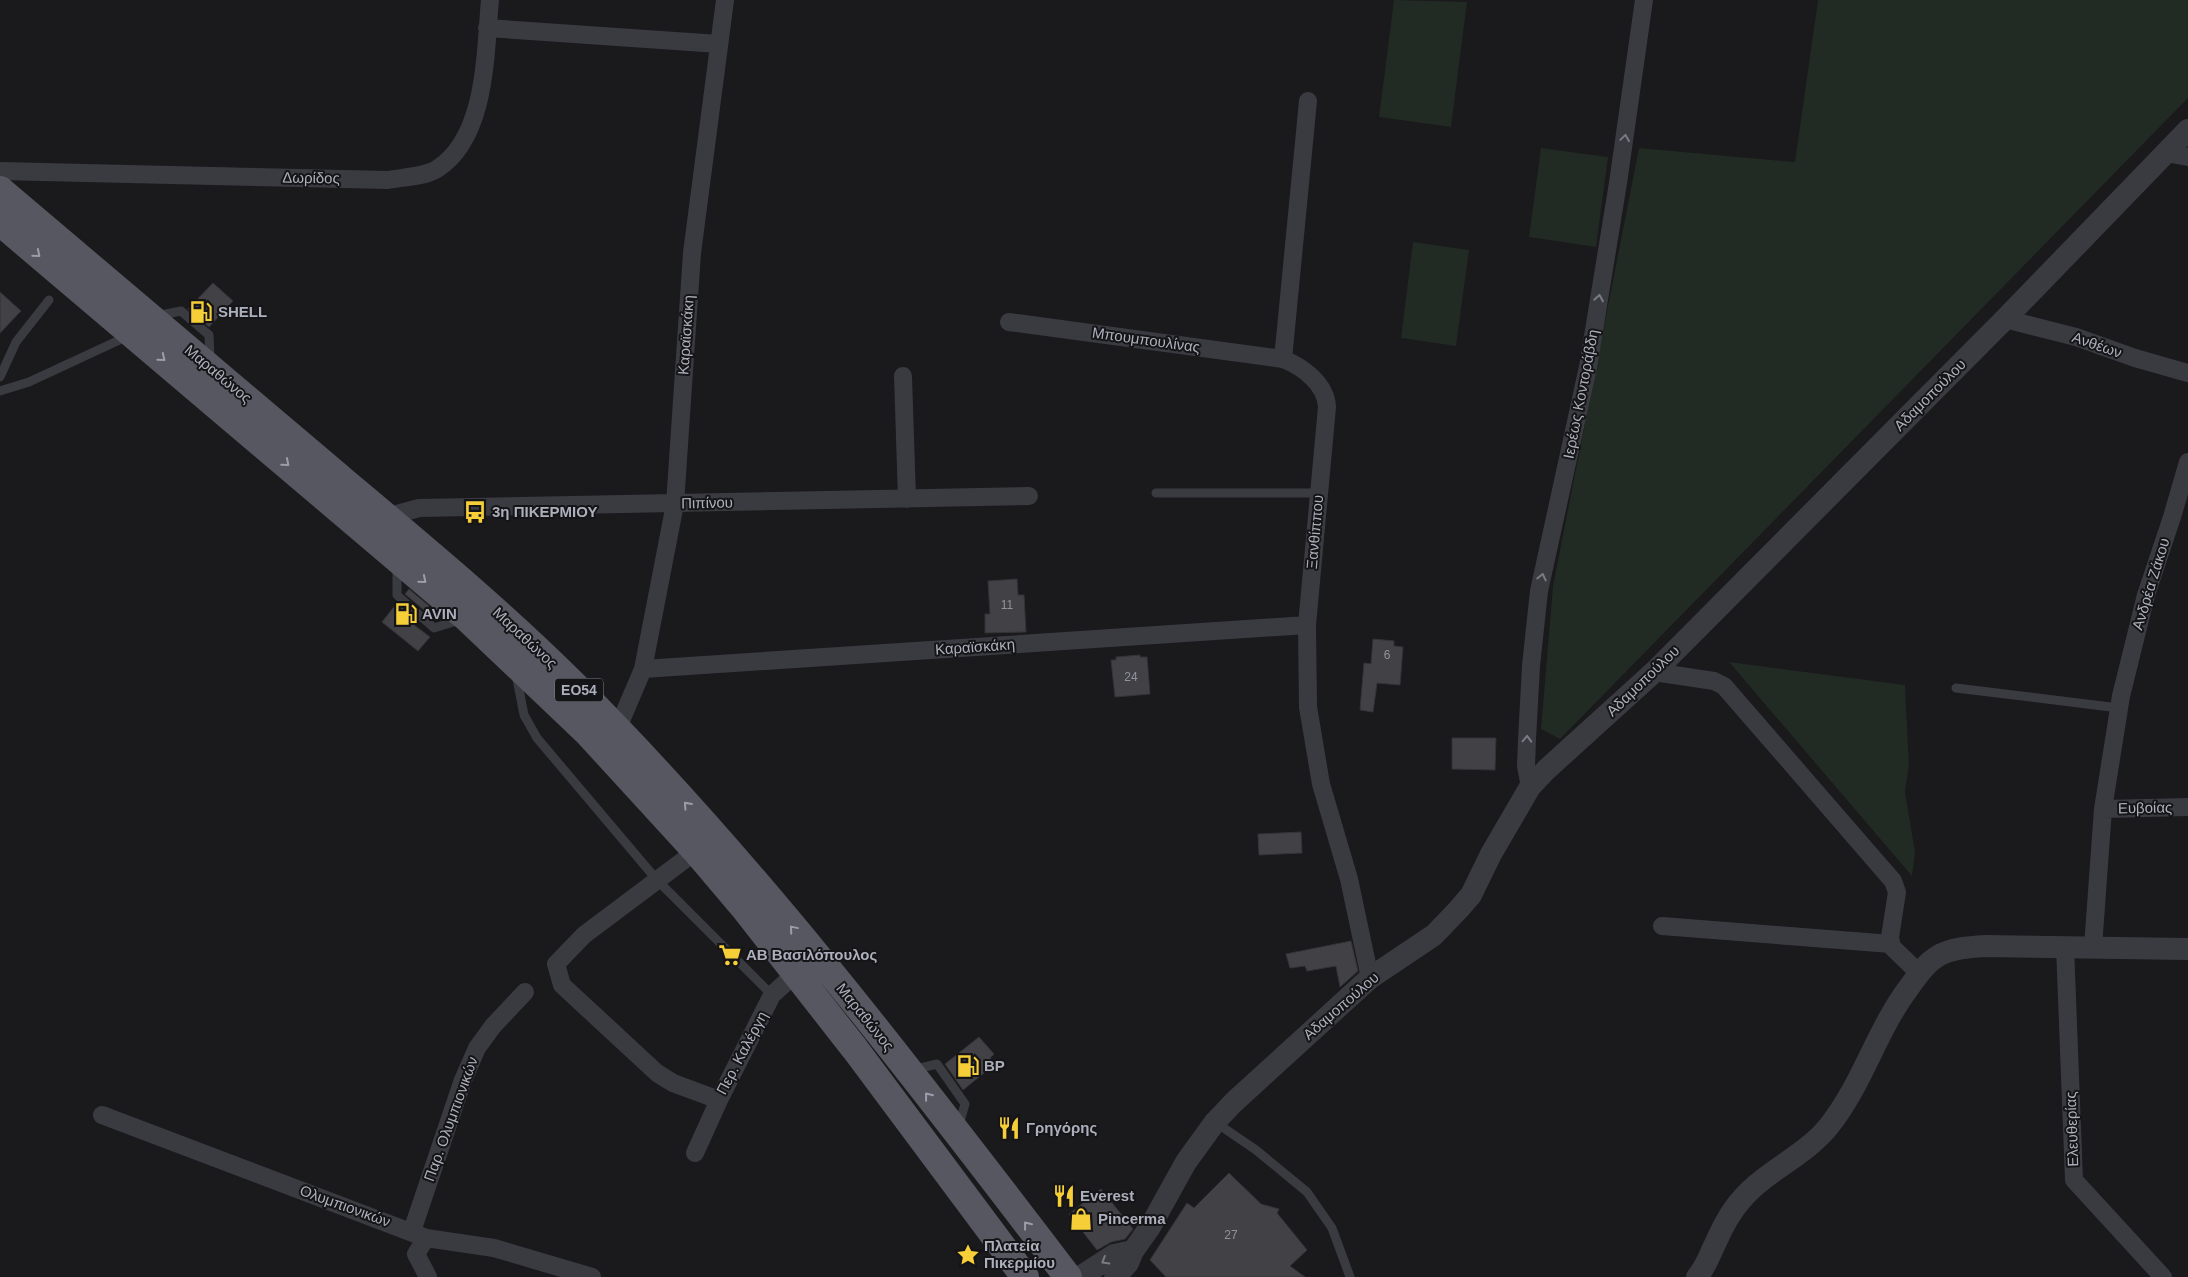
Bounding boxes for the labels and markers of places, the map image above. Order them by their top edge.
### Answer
fuel station icon: SHELL [188,299,214,325]
place label: SHELL [218,303,267,320]
bus stop icon: 3η ΠΙΚΕΡΜΙΟΥ [462,499,488,525]
place label: 3η ΠΙΚΕΡΜΙΟΥ [492,503,597,520]
fuel station icon: AVIN [393,601,419,627]
place label: AVIN [422,605,457,622]
supermarket icon: ΑΒ Βασιλόπουλος [717,942,743,968]
place label: ΑΒ Βασιλόπουλος [746,946,878,963]
fuel station icon: BP [955,1053,981,1079]
place label: BP [984,1057,1005,1074]
restaurant icon: Γρηγόρης [996,1115,1022,1141]
place label: Γρηγόρης [1026,1119,1097,1136]
restaurant icon: Everest [1051,1183,1077,1209]
place label: Everest [1080,1187,1134,1204]
shop icon: Pincerma [1068,1206,1094,1232]
place label: Pincerma [1098,1210,1166,1227]
place label: Πλατεία Πικερμίου [984,1237,1055,1271]
place icon: Πλατεία Πικερμίου [955,1242,981,1268]

